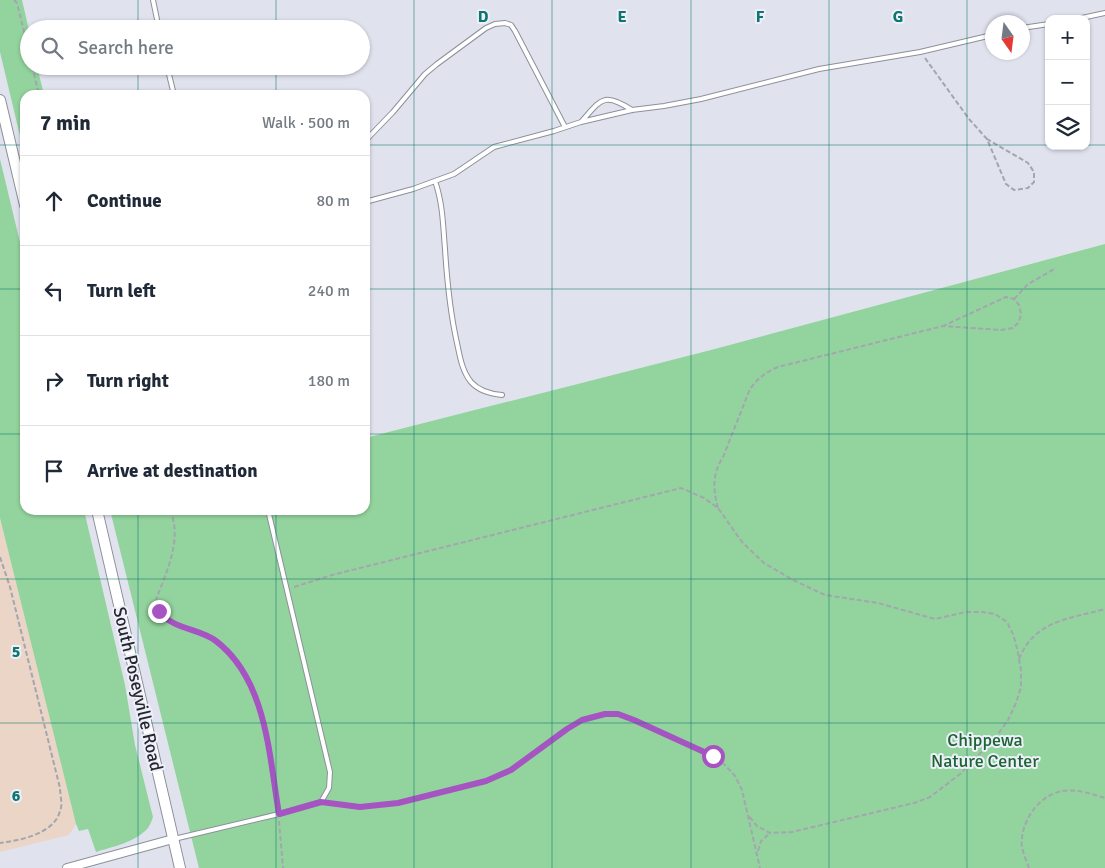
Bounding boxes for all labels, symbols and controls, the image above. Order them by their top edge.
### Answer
text: D [478,7,489,27]
text: E [617,7,627,27]
text: F [756,7,765,27]
text: G [893,7,903,27]
north arrow [985,15,1030,60]
map controls [1045,15,1090,150]
button: + [1045,15,1090,60]
search box [20,20,370,75]
icon: search [38,34,66,62]
text: Search here [78,36,174,60]
button: − [1045,60,1090,105]
button: layers [1045,105,1090,150]
text: 7 min [40,110,91,136]
text: Walk · 500 m [262,113,350,133]
icon: ahead [40,187,68,215]
text: Continue [87,189,162,213]
text: 80 m [316,191,350,211]
icon: left [40,277,68,305]
text: Turn left [87,279,156,303]
text: 240 m [308,281,350,301]
icon: right [40,367,68,395]
text: Turn right [87,369,169,393]
text: 180 m [308,371,350,391]
icon: arrive [40,457,68,485]
text: Arrive at destination [87,459,258,483]
route end [148,600,171,623]
street label: South Poseyville Road [108,605,168,773]
text: 5 [12,642,20,662]
park label: Chippewa Nature Center [931,729,1039,772]
route start [702,745,725,768]
text: 6 [12,786,21,806]

